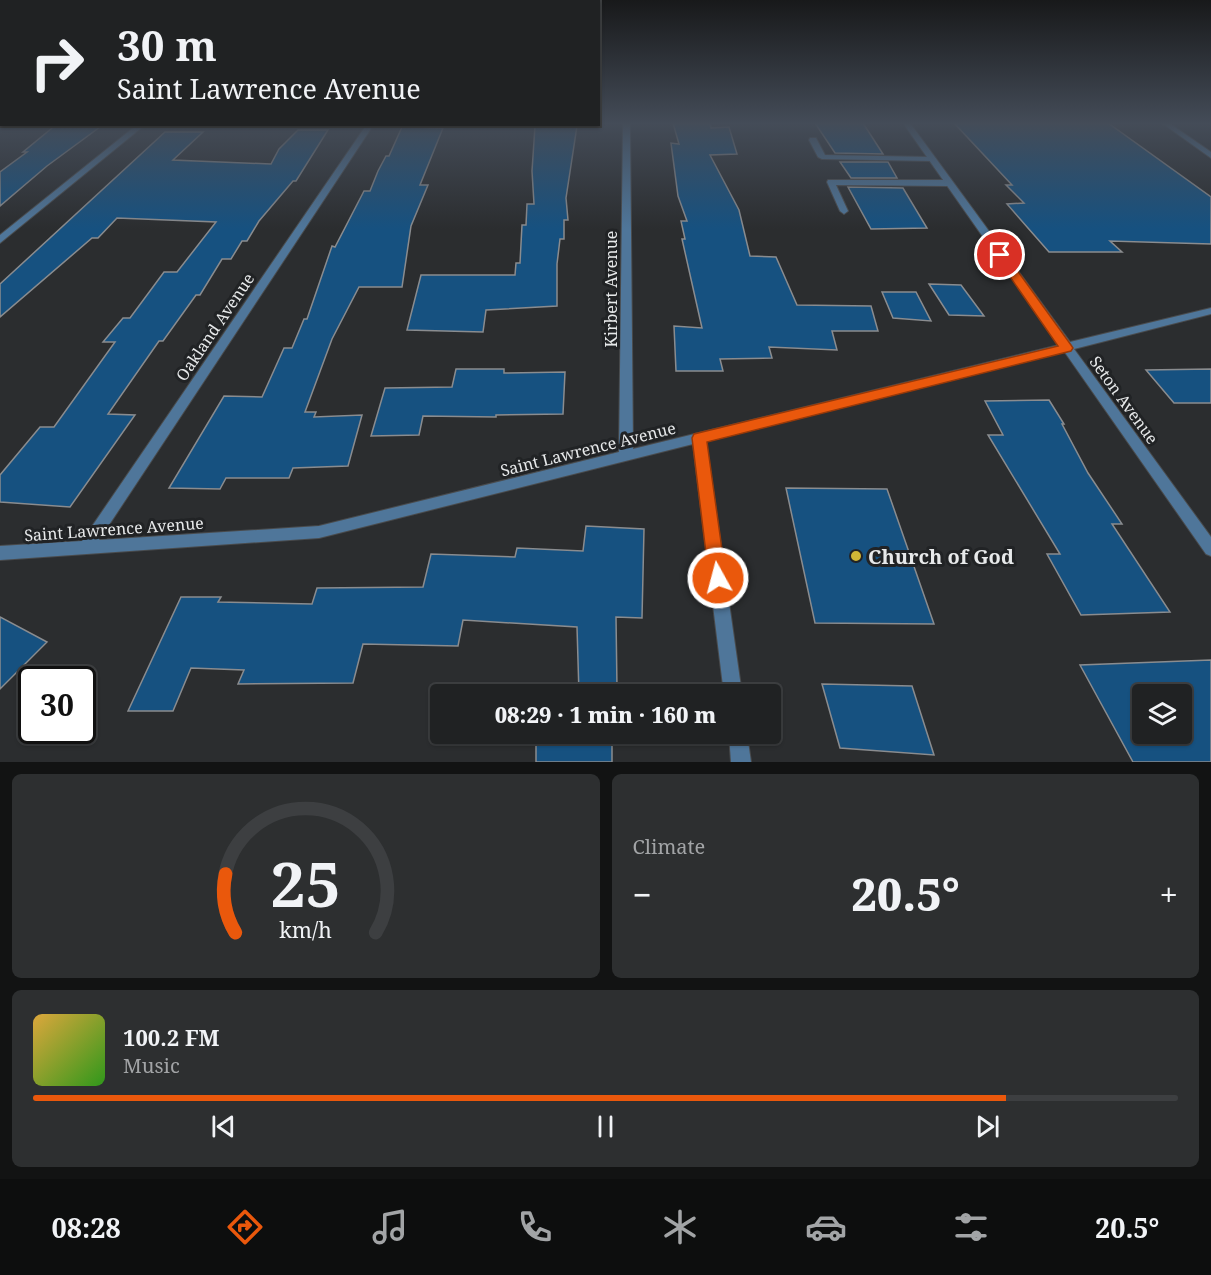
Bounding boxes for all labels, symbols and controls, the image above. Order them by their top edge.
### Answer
text: 30 m [117,16,217,73]
icon: right [18,24,96,102]
text: Saint Lawrence Avenue [117,70,421,107]
pin [974,229,1025,280]
street label: Kirbert Avenue [600,231,622,347]
icon: arrive [983,238,1016,271]
street label: Oakland Avenue [171,269,259,385]
street label: Seton Avenue [1085,352,1163,448]
street label: Saint Lawrence Avenue [498,417,678,481]
street label: Saint Lawrence Avenue [23,512,205,546]
place label: Church of God [868,543,1014,570]
position arrow [686,546,750,610]
marker: Church of God [849,549,863,563]
speed limit sign: 30 [18,666,96,744]
map controls [1132,684,1192,744]
button: layers [1132,684,1192,744]
text: 08:29 · 1 min · 160 m [495,699,716,729]
text: Climate [633,833,705,860]
text: 25 [270,840,341,925]
text: 20.5° [851,863,960,924]
text: − [633,872,652,917]
text: + [1160,872,1178,917]
text: km/h [279,915,332,944]
text: 100.2 FM [123,1022,220,1052]
text: Music [123,1052,180,1079]
icon: previous [207,1110,240,1143]
icon: pause [589,1110,622,1143]
icon: next [971,1110,1004,1143]
icon: directions [224,1206,266,1248]
icon: music [369,1206,411,1248]
icon: phone [514,1206,556,1248]
icon: climate [659,1206,701,1248]
icon: car [805,1206,847,1248]
icon: filters [950,1206,992,1248]
text: 08:28 [52,1209,121,1246]
text: 20.5° [1095,1209,1159,1246]

